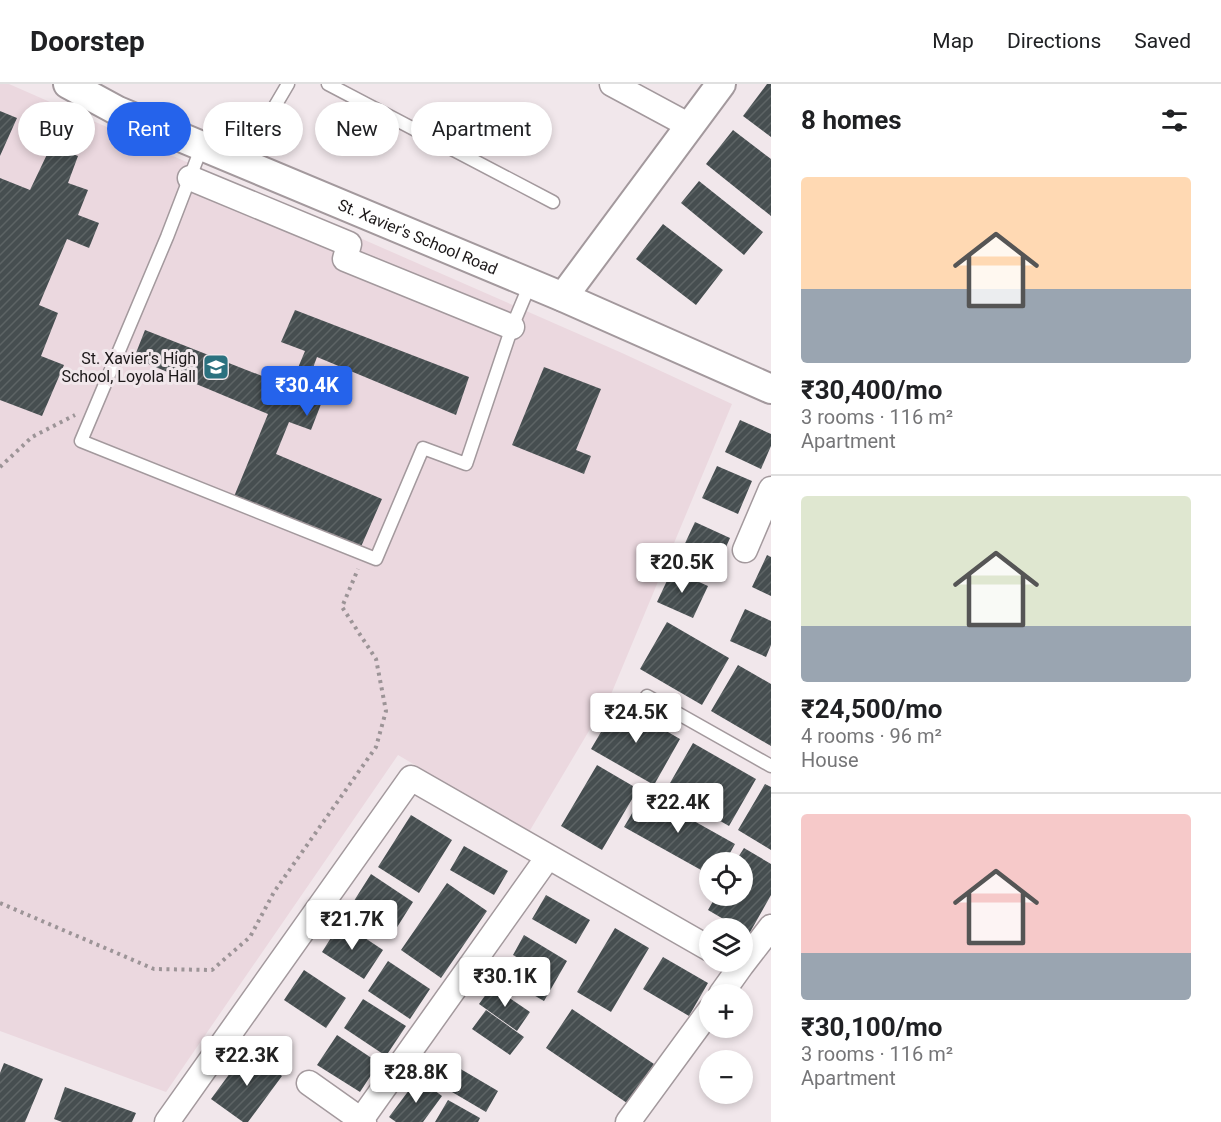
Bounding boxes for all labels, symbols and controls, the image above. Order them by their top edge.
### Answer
text: Doorstep [30,25,145,58]
text: Map [932,29,974,53]
text: Directions [1007,29,1101,53]
text: Saved [1134,29,1191,53]
chip: Buy [18,102,95,156]
chip: Rent [107,102,191,156]
chip: Filters [203,102,303,156]
chip: New [315,102,399,156]
chip: Apartment [411,102,552,156]
icon: filters [1158,104,1191,137]
text: 8 homes [801,105,902,135]
street label: St. Xavier's School Road [335,195,500,279]
icon: home [942,216,1050,324]
place label: St. Xavier's High School, Loyola Hall [61,349,196,386]
school or university icon: St. Xavier's High School, Loyola Hall [201,352,231,382]
pin: ₹30.4K [258,366,356,417]
text: ₹30.4K [275,373,339,397]
text: ₹30,400/mo [801,375,943,405]
text: 3 rooms · 116 m² [801,405,953,429]
text: Apartment [801,429,896,453]
icon: home [942,535,1050,643]
pin: ₹20.5K [633,543,731,594]
text: ₹20.5K [650,550,714,574]
pin: ₹24.5K [587,693,685,744]
text: ₹24,500/mo [801,694,943,724]
text: ₹24.5K [604,700,668,724]
text: 4 rooms · 96 m² [801,724,942,748]
text: House [801,748,859,772]
pin: ₹22.4K [629,783,727,834]
text: ₹22.4K [646,790,710,814]
map controls [699,852,753,1104]
button: locate [699,852,753,906]
icon: home [942,853,1050,961]
pin: ₹21.7K [303,900,401,951]
text: ₹21.7K [320,907,384,931]
button: layers [699,918,753,972]
pin: ₹30.1K [456,957,554,1008]
text: ₹30.1K [473,964,537,988]
button: + [699,984,753,1038]
text: ₹30,100/mo [801,1012,943,1042]
pin: ₹22.3K [198,1036,296,1087]
text: 3 rooms · 116 m² [801,1042,953,1066]
text: ₹22.3K [215,1043,279,1067]
button: − [699,1050,753,1104]
pin: ₹28.8K [367,1053,465,1104]
text: ₹28.8K [384,1060,448,1084]
text: Apartment [801,1066,896,1090]

